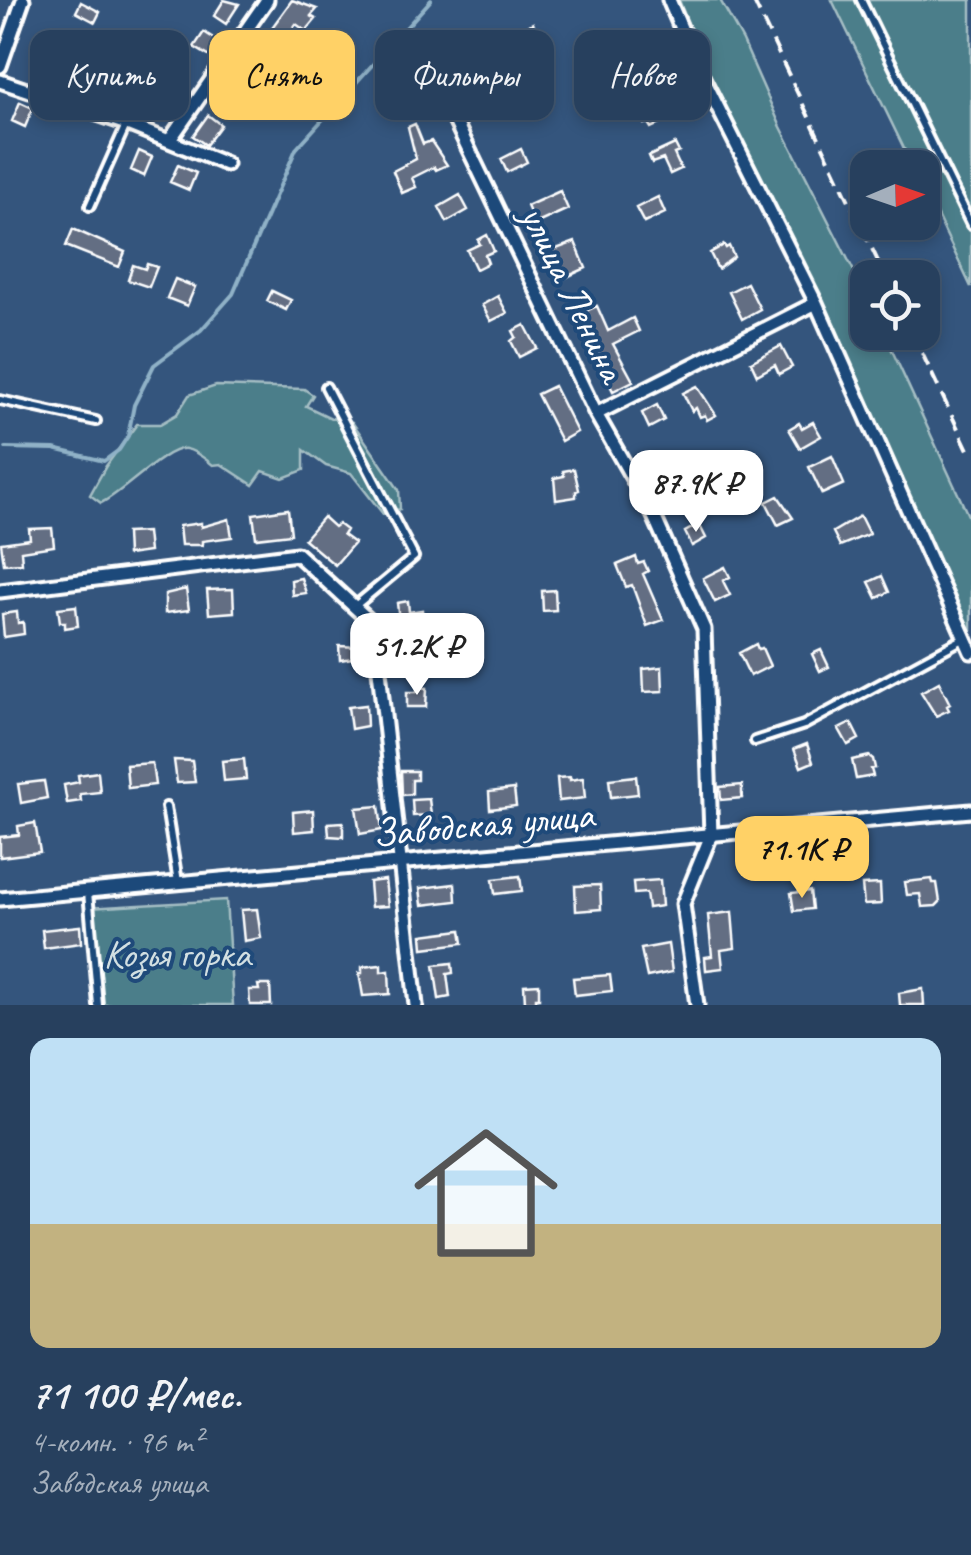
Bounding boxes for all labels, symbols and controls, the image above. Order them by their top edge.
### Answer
chip: Купить [30,30,189,120]
chip: Снять [209,30,355,120]
chip: Фильтры [375,30,554,120]
chip: Новое [574,30,710,120]
north arrow [850,150,940,240]
map controls [850,150,940,350]
street label: улица Ленина [508,195,639,393]
button: locate [850,260,940,350]
pin: 87.9K ₽ [604,450,788,535]
text: 87.9K ₽ [651,462,741,503]
pin: 51.2K ₽ [325,613,509,698]
text: 51.2K ₽ [372,625,462,666]
street label: Заводская улица [370,789,598,859]
pin: 71.1K ₽ [710,816,894,901]
text: 71.1K ₽ [757,828,847,869]
park label: Козья горка [103,929,253,979]
icon: home [396,1103,576,1283]
text: 71 100 ₽/мес. [30,1368,241,1421]
text: 4-комн. · 96 m² [30,1421,202,1462]
text: Заводская улица [30,1462,207,1503]

